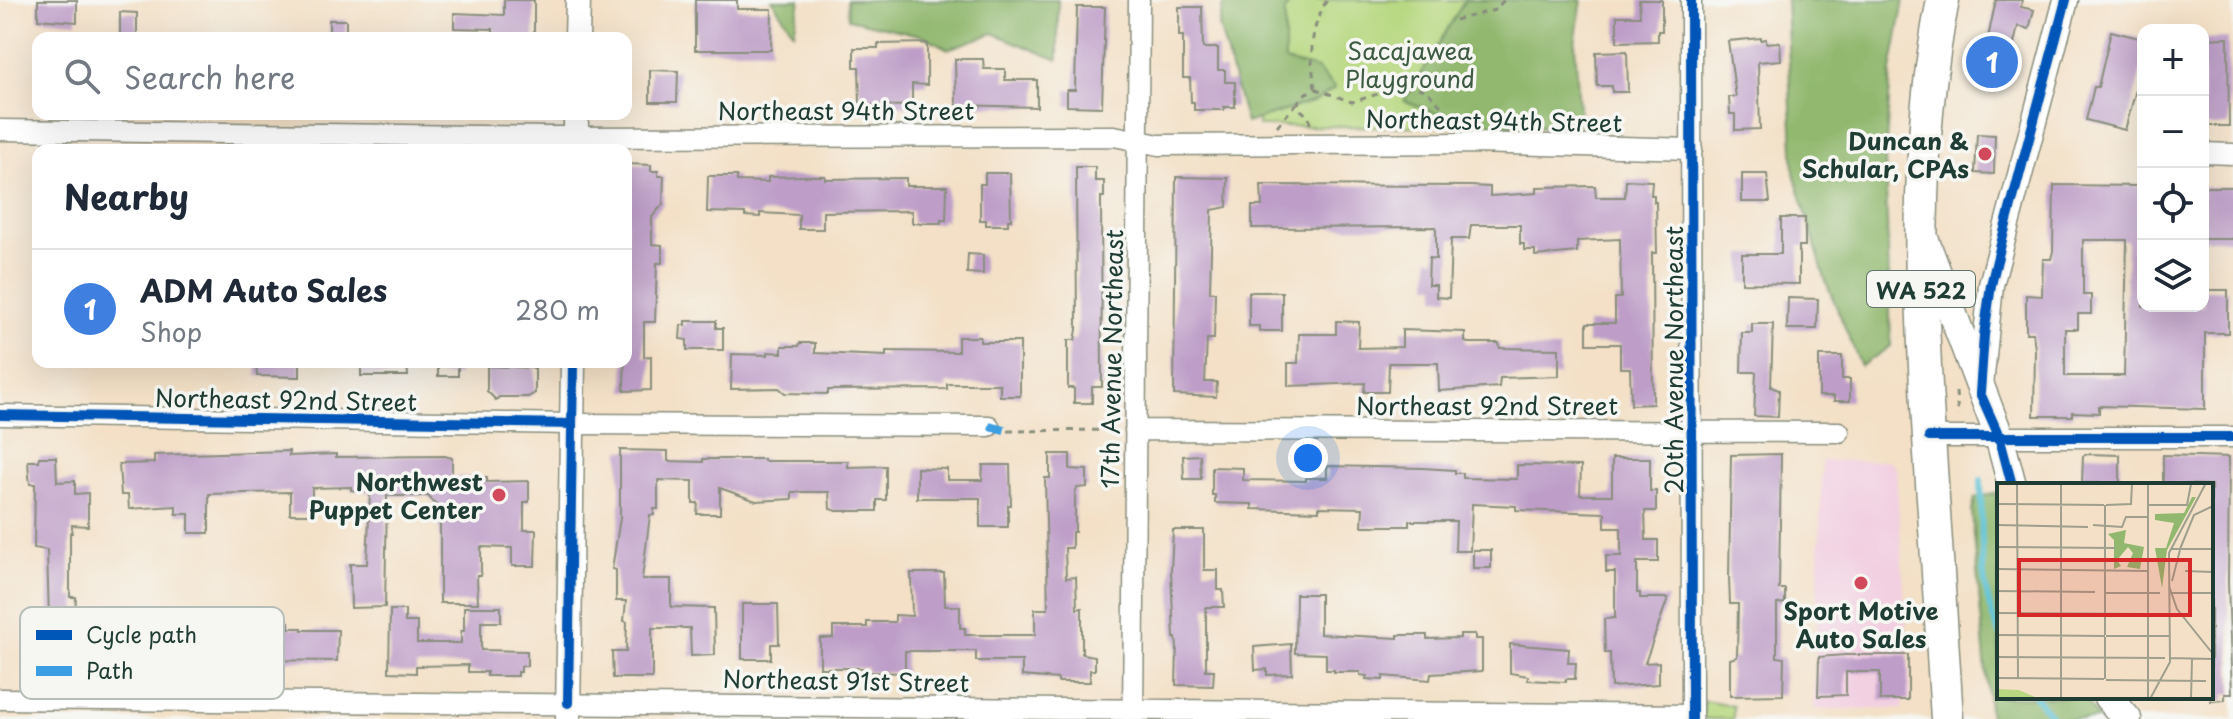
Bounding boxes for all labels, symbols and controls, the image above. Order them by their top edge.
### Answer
map controls [2137,24,2209,312]
button: + [2137,24,2209,96]
search box [32,32,632,120]
park label: Sacajawea Playground [1345,32,1475,96]
pin: 1 [1966,32,2018,92]
icon: search [60,54,104,98]
text: Search here [124,54,296,99]
street label: Northeast 94th Street [718,92,974,128]
button: − [2137,96,2209,168]
street label: Northeast 94th Street [1365,100,1623,140]
place label: Duncan & Schular, CPAs [1802,122,1969,186]
marker: Duncan & Schular, CPAs [1976,145,1994,163]
button: locate [2137,168,2209,240]
text: Nearby [64,170,189,222]
street label: 20th Avenue Northeast [1655,226,1691,494]
street label: 17th Avenue Northeast [1091,229,1131,489]
button: layers [2137,240,2209,312]
text: ADM Auto Sales [140,267,387,312]
road number: WA 522 [1867,271,1975,307]
text: 1 [84,290,96,329]
text: 280 m [515,290,600,329]
text: Shop [140,312,202,351]
street label: Northeast 92nd Street [155,379,418,419]
street label: Northeast 92nd Street [1356,387,1618,423]
your location [1288,438,1328,478]
place label: Northwest Puppet Center [308,463,484,527]
inset map [1997,483,2213,699]
marker: Northwest Puppet Center [490,486,508,504]
marker: Sport Motive Auto Sales [1852,574,1870,592]
place label: Sport Motive Auto Sales [1783,592,1939,656]
legend [20,607,284,699]
text: Cycle path [86,617,197,650]
text: Path [86,653,134,686]
street label: Northeast 91st Street [722,660,970,700]

